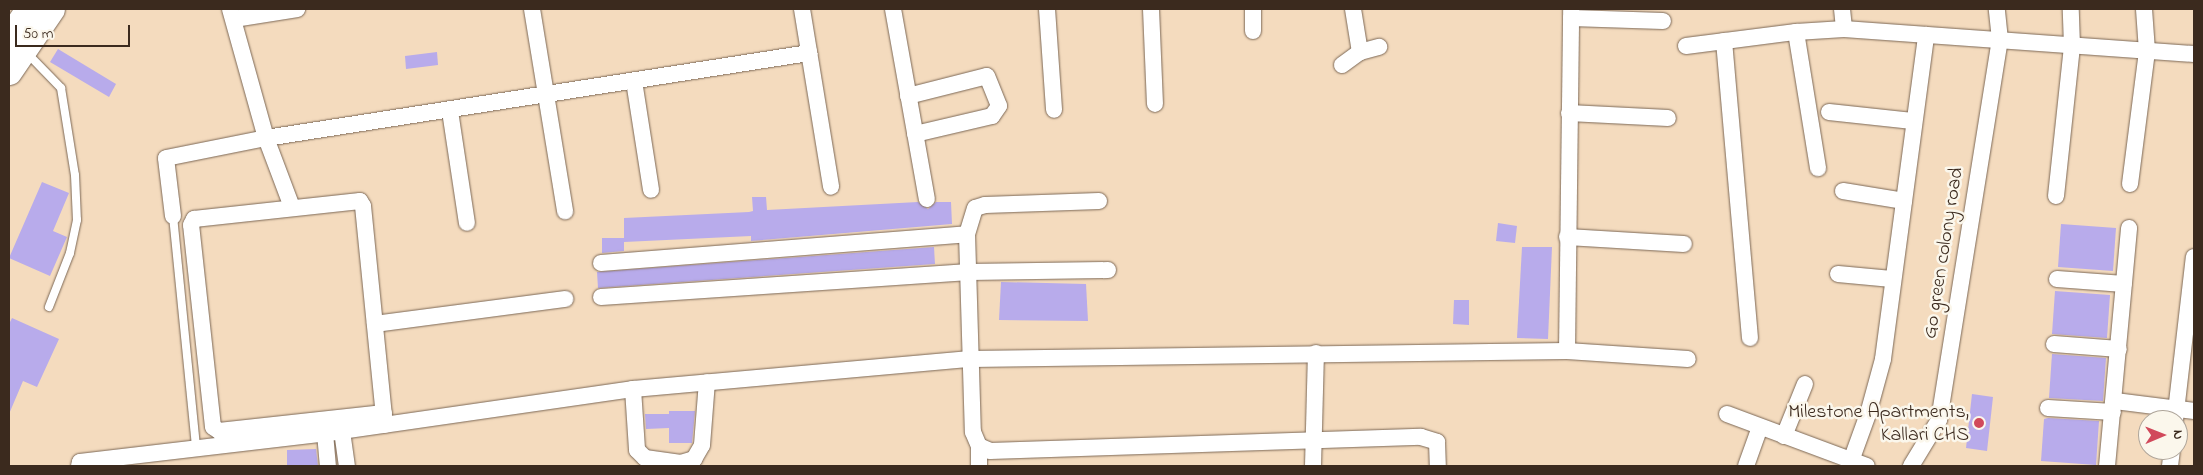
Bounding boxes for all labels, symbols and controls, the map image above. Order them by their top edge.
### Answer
scale bar [18,15,132,47]
text: 50 m [23,23,53,45]
street label: Go green colony road [1919,166,1969,340]
place label: Milestone Apartments, Kallari CHS [1788,400,1969,447]
north arrow [2138,410,2188,460]
marker: Milestone Apartments, Kallari CHS [1973,417,1985,429]
text: N [2167,430,2188,440]

